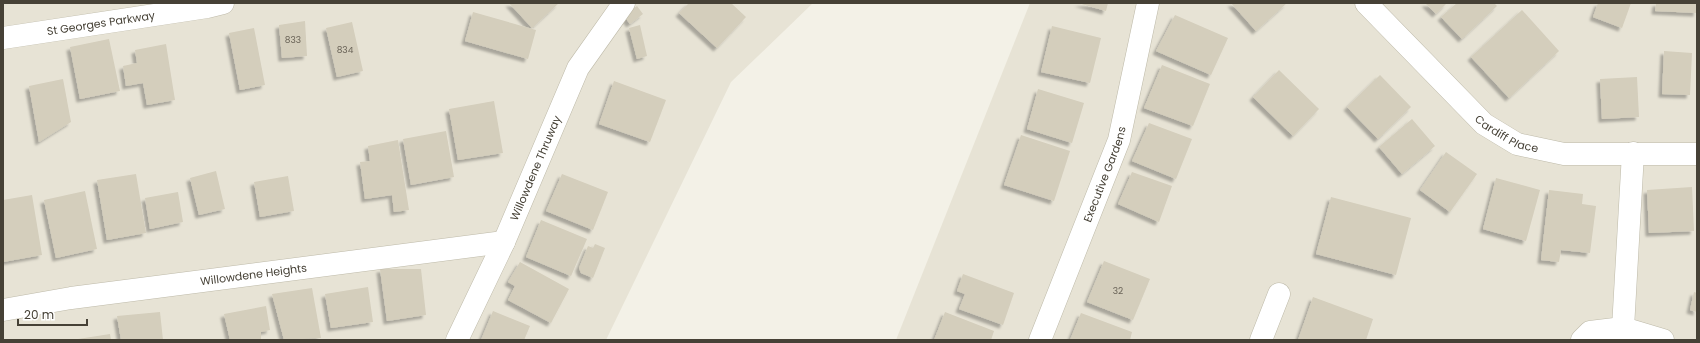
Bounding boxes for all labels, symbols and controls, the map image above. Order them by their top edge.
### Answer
street label: St Georges Parkway [46,7,157,39]
house number: 833 [285,34,301,46]
house number: 834 [337,44,354,56]
street label: Cardiff Place [1471,111,1540,156]
street label: Willowdene Thruway [506,112,565,223]
street label: Executive Gardens [1079,125,1130,225]
street label: Willowdene Heights [199,260,308,289]
house number: 32 [1113,285,1123,297]
scale bar [18,301,87,327]
text: 20 m [24,306,54,323]

